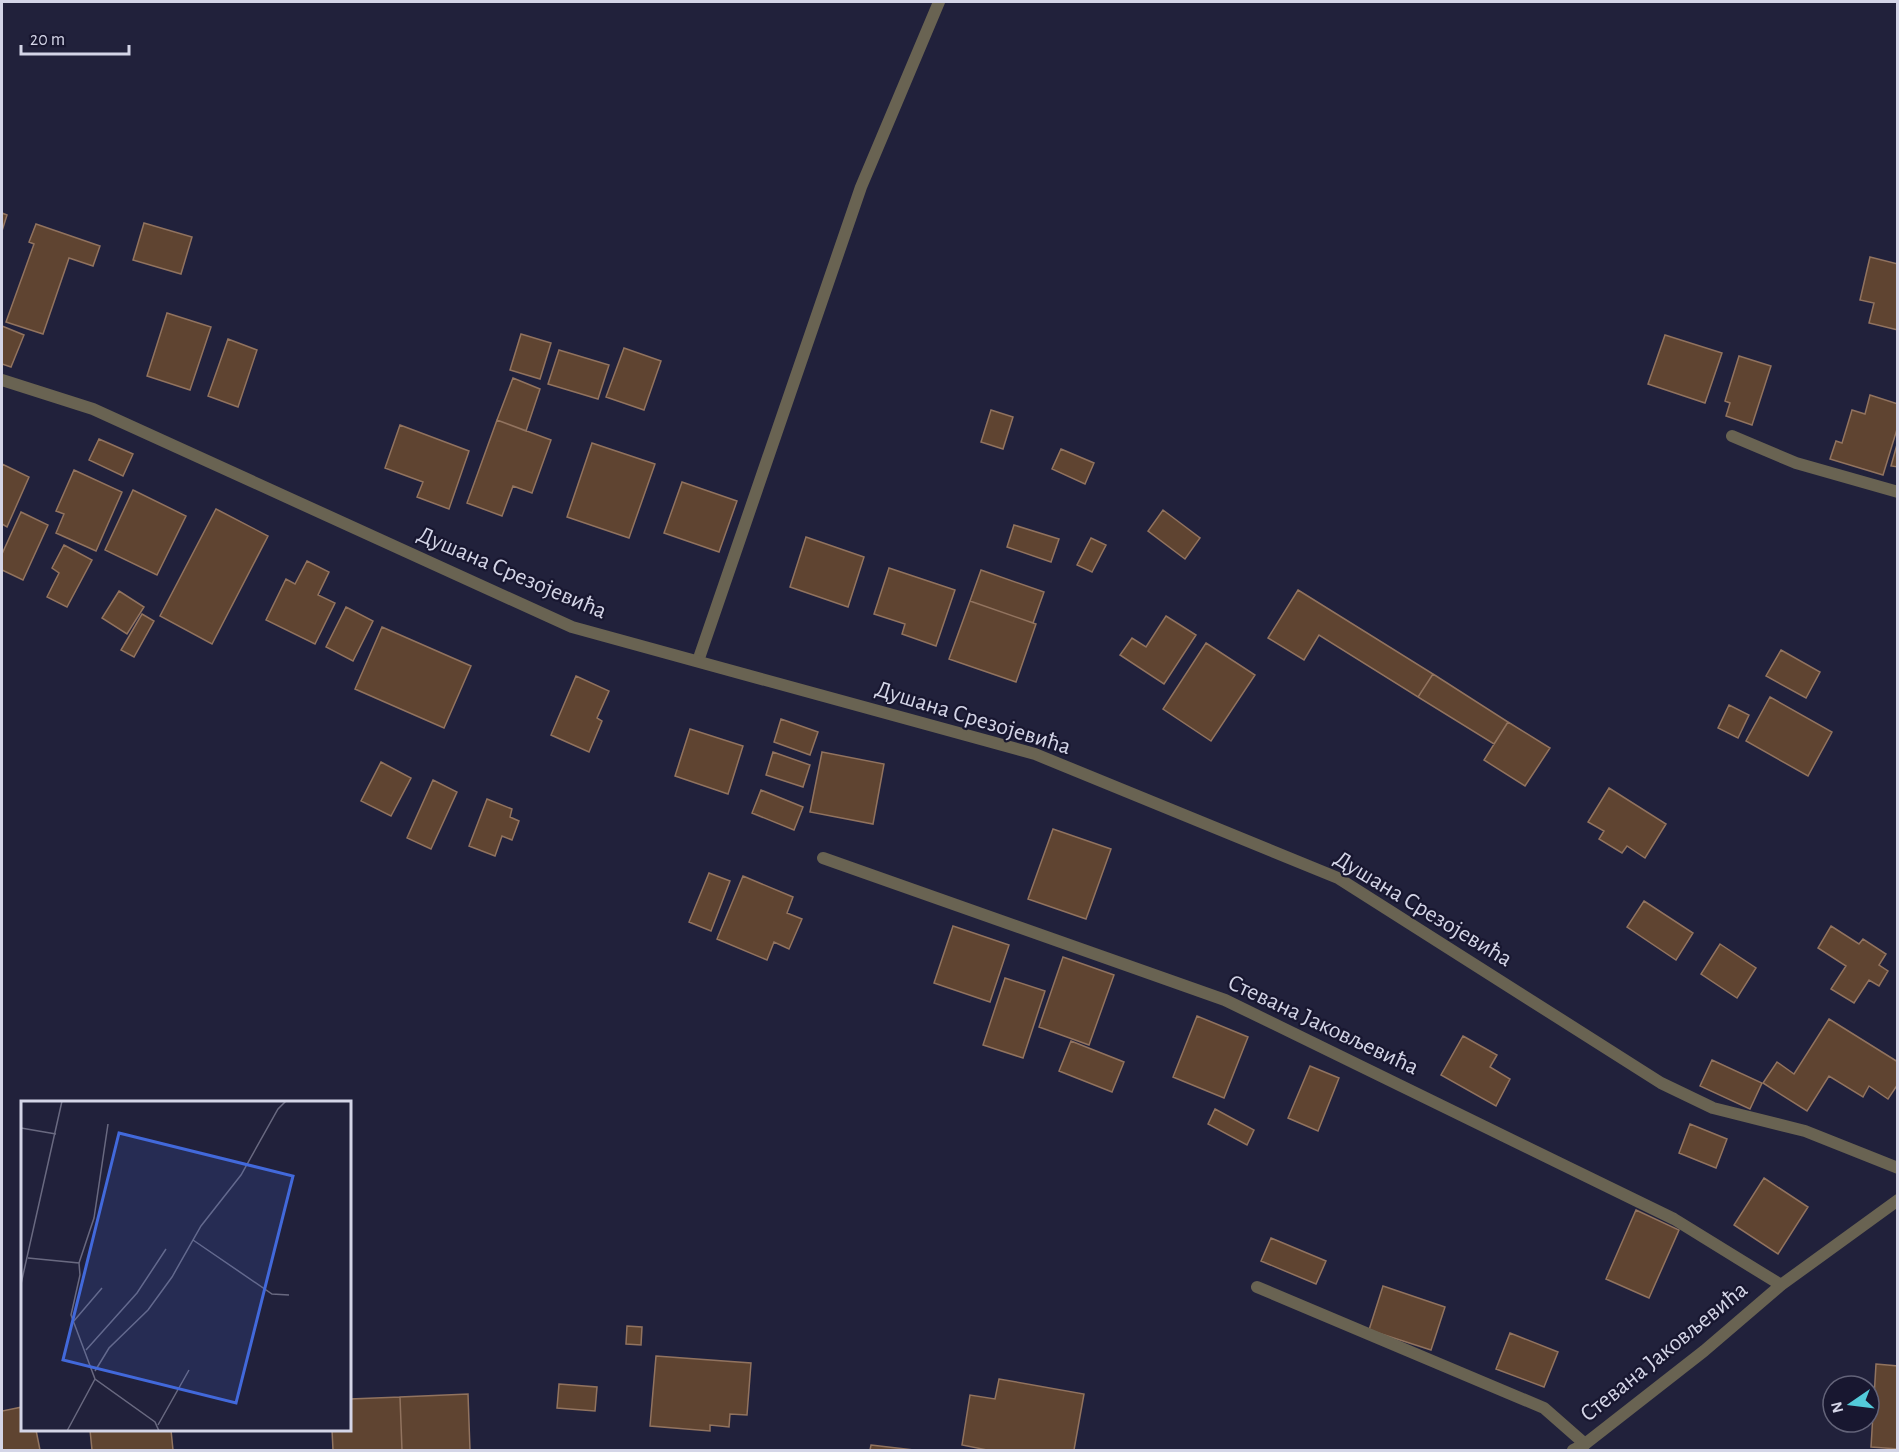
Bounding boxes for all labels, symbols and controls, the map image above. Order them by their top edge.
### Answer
scale bar [21,18,129,56]
text: 20 m [30,31,65,49]
street label: Душана Срезојевића [414,522,610,624]
street label: Душана Срезојевића [872,677,1074,759]
street label: Душана Срезојевића [1330,846,1516,972]
street label: Стевана Јаковљевића [1224,970,1422,1080]
inset map [21,1101,351,1431]
street label: Стевана Јаковљевића [1576,1277,1752,1427]
north arrow [1821,1374,1881,1434]
text: N [1828,1400,1847,1415]

